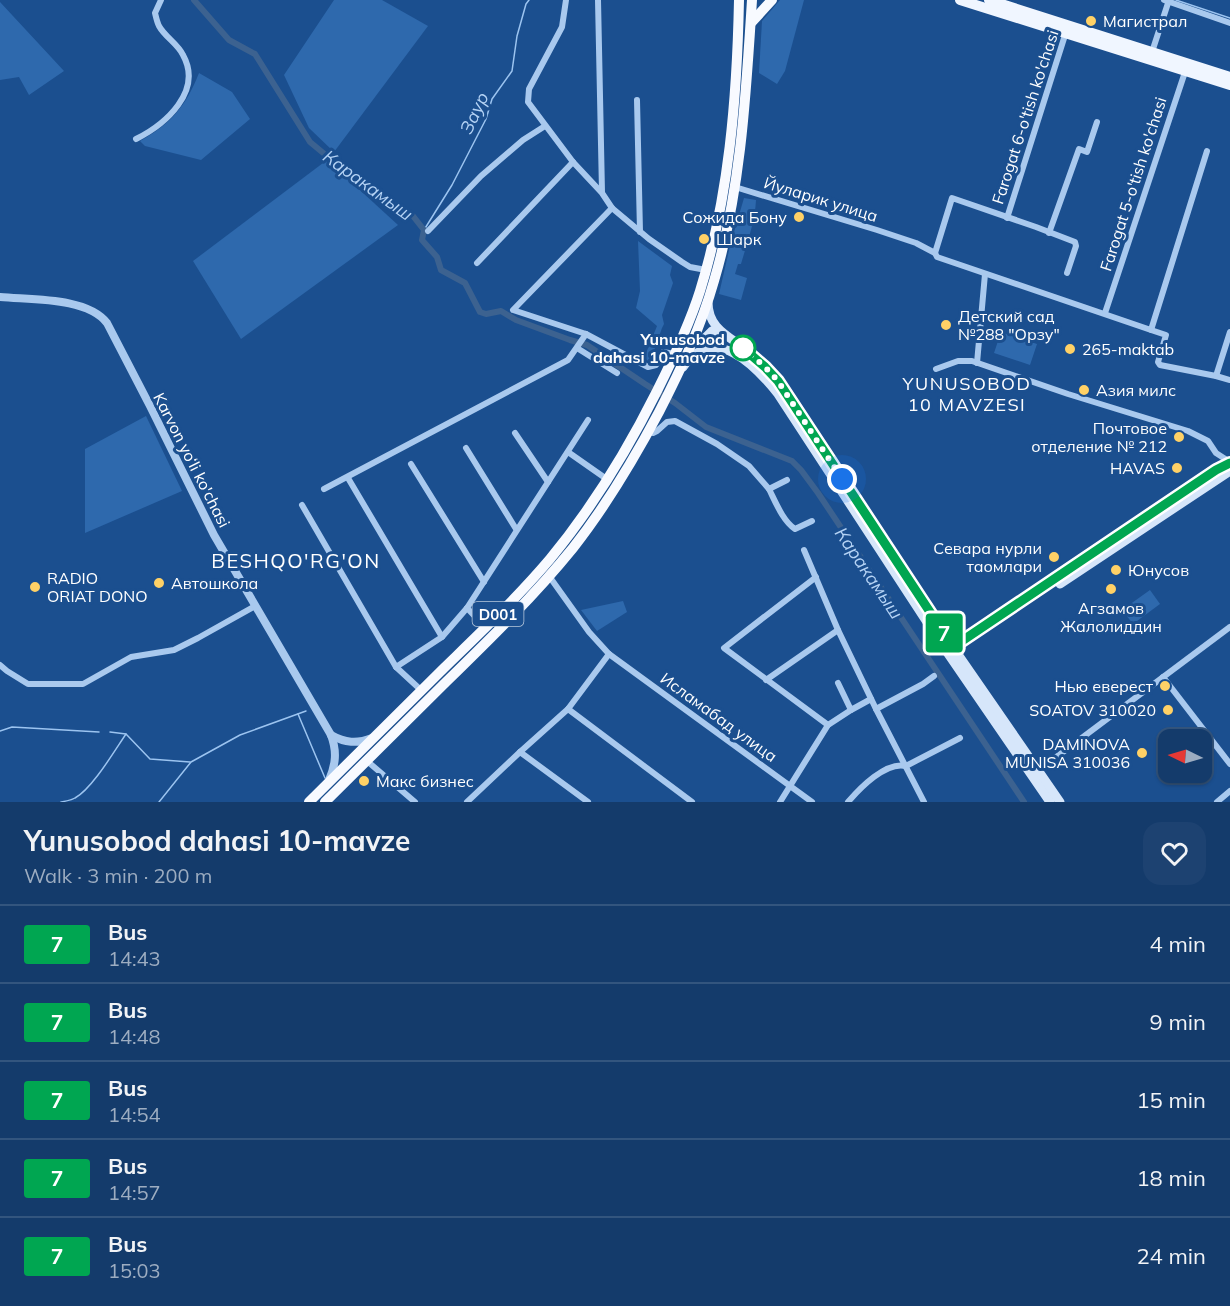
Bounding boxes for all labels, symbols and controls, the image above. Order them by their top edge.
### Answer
place label: Магистрал [1103,11,1187,31]
marker: Магистрал [1084,14,1098,28]
street label: Farogat 6-o'tish ko'chasi [987,27,1063,207]
water label: Заур [454,88,494,138]
street label: Farogat 5-o'tish ko'chasi [1095,94,1171,274]
water label: Каракамыш [319,145,417,225]
street label: Йуларик улица [762,172,880,226]
place label: Сожида Бону [682,207,787,227]
marker: Сожида Бону [792,210,806,224]
place label: Шарк [716,229,762,249]
marker: Шарк [697,232,711,246]
place label: Детский сад №288 "Орзу" [958,306,1060,344]
marker: Детский сад №288 "Орзу" [939,318,953,332]
place label: Yunusobod dahasi 10-mavze [593,329,725,367]
marker: Yunusobod dahasi 10-mavze [730,335,756,361]
place label: 265-maktab [1082,339,1174,359]
marker: 265-maktab [1063,342,1077,356]
district label: YUNUSOBOD 10 MAVZESI [902,372,1031,416]
place label: Азия милс [1096,380,1176,400]
marker: Азия милс [1077,383,1091,397]
street label: Karvon yo‘li ko'chasi [149,389,235,531]
place label: Почтовое отделение № 212 [1031,418,1167,456]
marker: Почтовое отделение № 212 [1172,430,1186,444]
place label: HAVAS [1110,458,1165,478]
marker: HAVAS [1170,461,1184,475]
your location [827,464,857,494]
water label: Каракамыш [830,523,908,623]
place label: Севара нурли таомлари [933,538,1042,576]
district label: BESHQO'RG'ON [211,548,381,573]
marker: Севара нурли таомлари [1047,550,1061,564]
place label: Юнусов [1128,560,1189,580]
marker: Юнусов [1109,563,1123,577]
place label: RADIO ORIAT DONO [47,568,148,606]
place label: Автошкола [171,573,258,593]
marker: Автошкола [152,576,166,590]
marker: RADIO ORIAT DONO [28,580,42,594]
marker: Агзамов Жалолиддин [1104,582,1118,596]
place label: Агзамов Жалолиддин [1060,598,1162,636]
road number: D001 [472,602,524,626]
line badge: 7 [924,614,964,652]
text: 7 [938,620,950,646]
street label: Исламабад улица [657,668,781,766]
place label: Нью еверест [1055,676,1154,696]
marker: Нью еверест [1158,679,1172,693]
place label: SOATOV 310020 [1029,700,1156,720]
marker: SOATOV 310020 [1161,703,1175,717]
north arrow [1158,729,1212,783]
map controls [1158,729,1212,783]
place label: DAMINOVA MUNISA 310036 [1005,734,1130,772]
marker: DAMINOVA MUNISA 310036 [1135,746,1149,760]
place label: Макс бизнес [376,771,474,791]
marker: Макс бизнес [357,774,371,788]
button: heart [1143,822,1206,885]
text: Yunusobod dahasi 10-mavze [24,823,410,858]
text: Walk · 3 min · 200 m [24,863,212,888]
text: Bus [108,918,147,946]
text: 4 min [1150,930,1206,958]
text: 7 [51,931,63,957]
text: 14:43 [108,946,161,971]
text: Bus [108,996,147,1024]
text: 9 min [1150,1008,1206,1036]
text: 7 [51,1009,63,1035]
text: 14:48 [108,1024,161,1049]
text: Bus [108,1074,147,1102]
text: 15 min [1136,1086,1206,1114]
text: 7 [51,1087,63,1113]
text: 14:54 [108,1102,161,1127]
text: Bus [108,1152,147,1180]
text: 18 min [1136,1164,1206,1192]
text: 7 [51,1165,63,1191]
text: 14:57 [108,1180,161,1205]
text: Bus [108,1230,147,1258]
text: 24 min [1136,1242,1206,1270]
text: 7 [51,1243,63,1269]
text: 15:03 [108,1258,161,1283]

